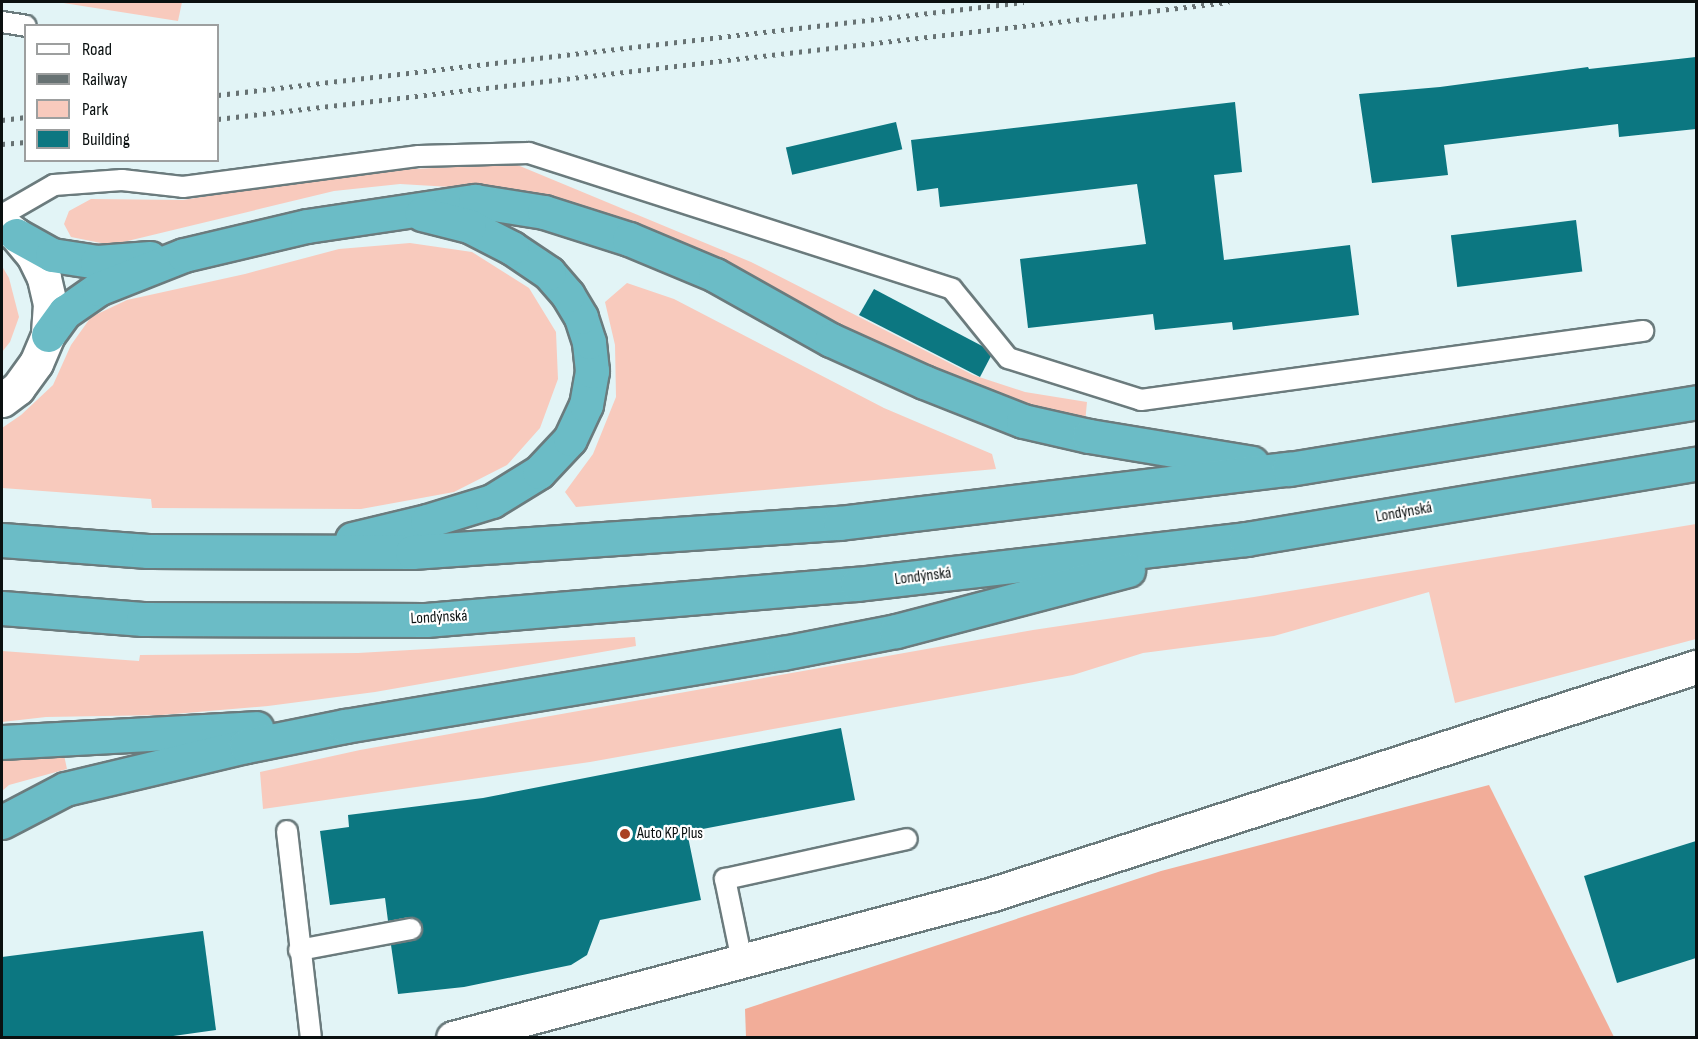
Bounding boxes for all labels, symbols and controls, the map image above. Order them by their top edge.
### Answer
legend [24,24,219,162]
text: Road [82,39,112,60]
text: Railway [82,69,127,90]
text: Park [82,99,108,120]
text: Building [82,129,130,150]
street label: Londýnská [1374,499,1434,527]
street label: Londýnská [894,564,952,590]
street label: Londýnská [410,607,468,629]
place label: Auto KP Plus [637,824,703,844]
marker: Auto KP Plus [618,827,632,841]

